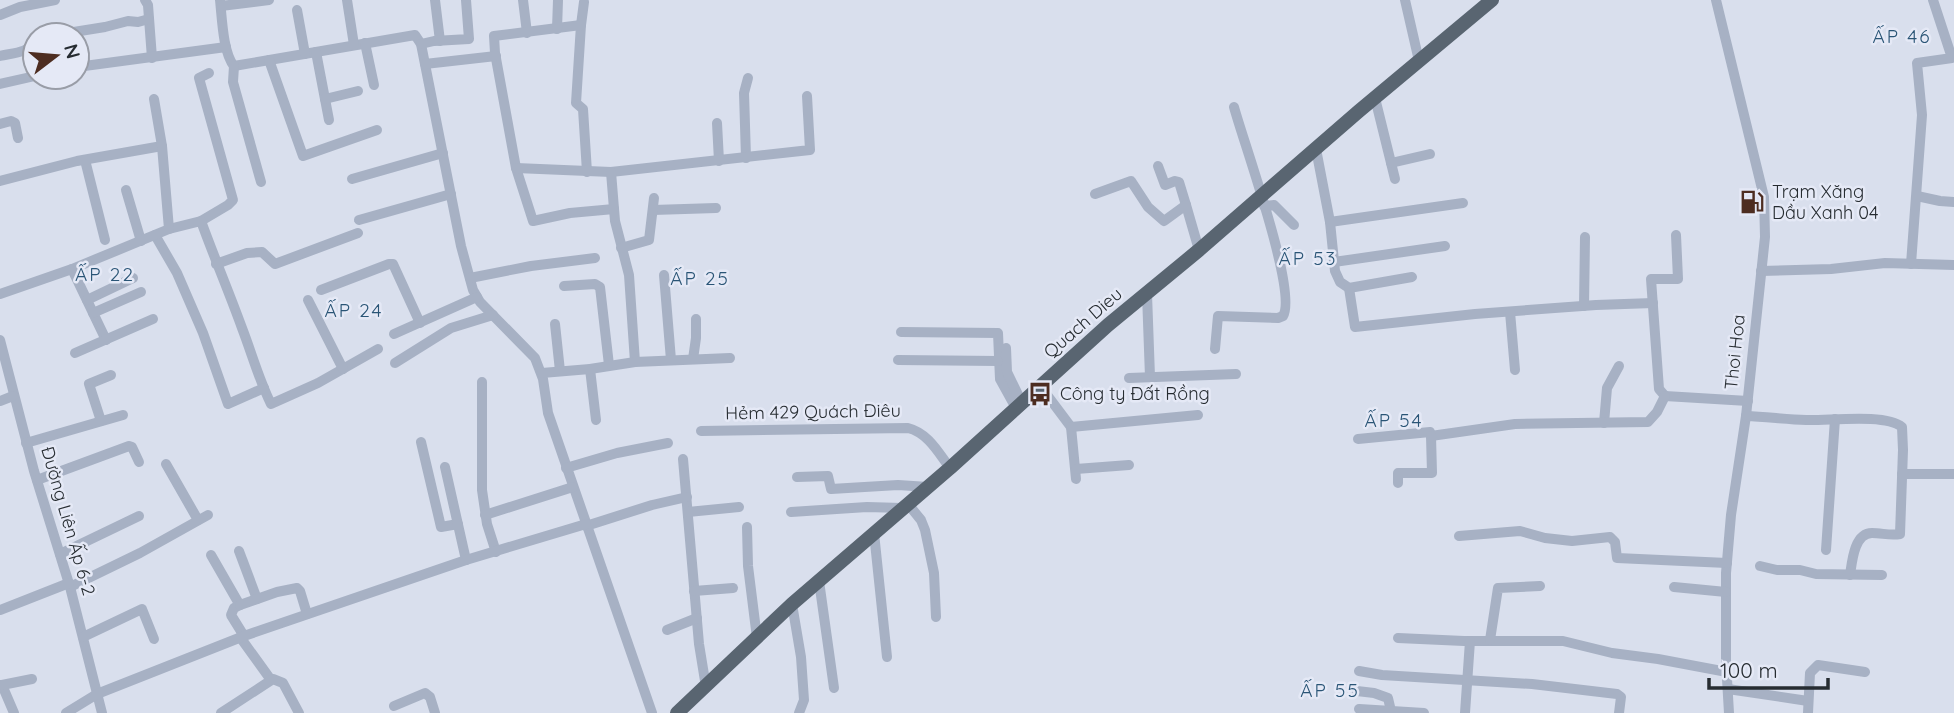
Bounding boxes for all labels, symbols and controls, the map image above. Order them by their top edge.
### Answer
north arrow [21,21,91,91]
district label: ẤP 46 [1872,24,1932,48]
text: N [59,41,86,61]
place label: Trạm Xăng Dầu Xanh 04 [1772,180,1878,224]
fuel station icon: Trạm Xăng Dầu Xanh 04 [1738,188,1766,216]
district label: ẤP 53 [1278,246,1338,270]
district label: ẤP 22 [75,262,135,286]
district label: ẤP 25 [670,266,730,290]
street label: Quach Dieu [1039,282,1127,363]
district label: ẤP 24 [324,298,384,322]
street label: Thoi Hoa [1719,313,1750,391]
bus stop icon: Công ty Đất Rồng [1026,380,1054,408]
place label: Công ty Đất Rồng [1060,382,1210,405]
street label: Hẻm 429 Quách Điêu [725,398,901,425]
district label: ẤP 54 [1364,408,1424,432]
street label: Đường Liên Ấp 6-2 [36,444,101,598]
scale bar [1709,646,1828,690]
text: 100 m [1720,657,1778,683]
district label: ẤP 55 [1300,678,1360,702]

